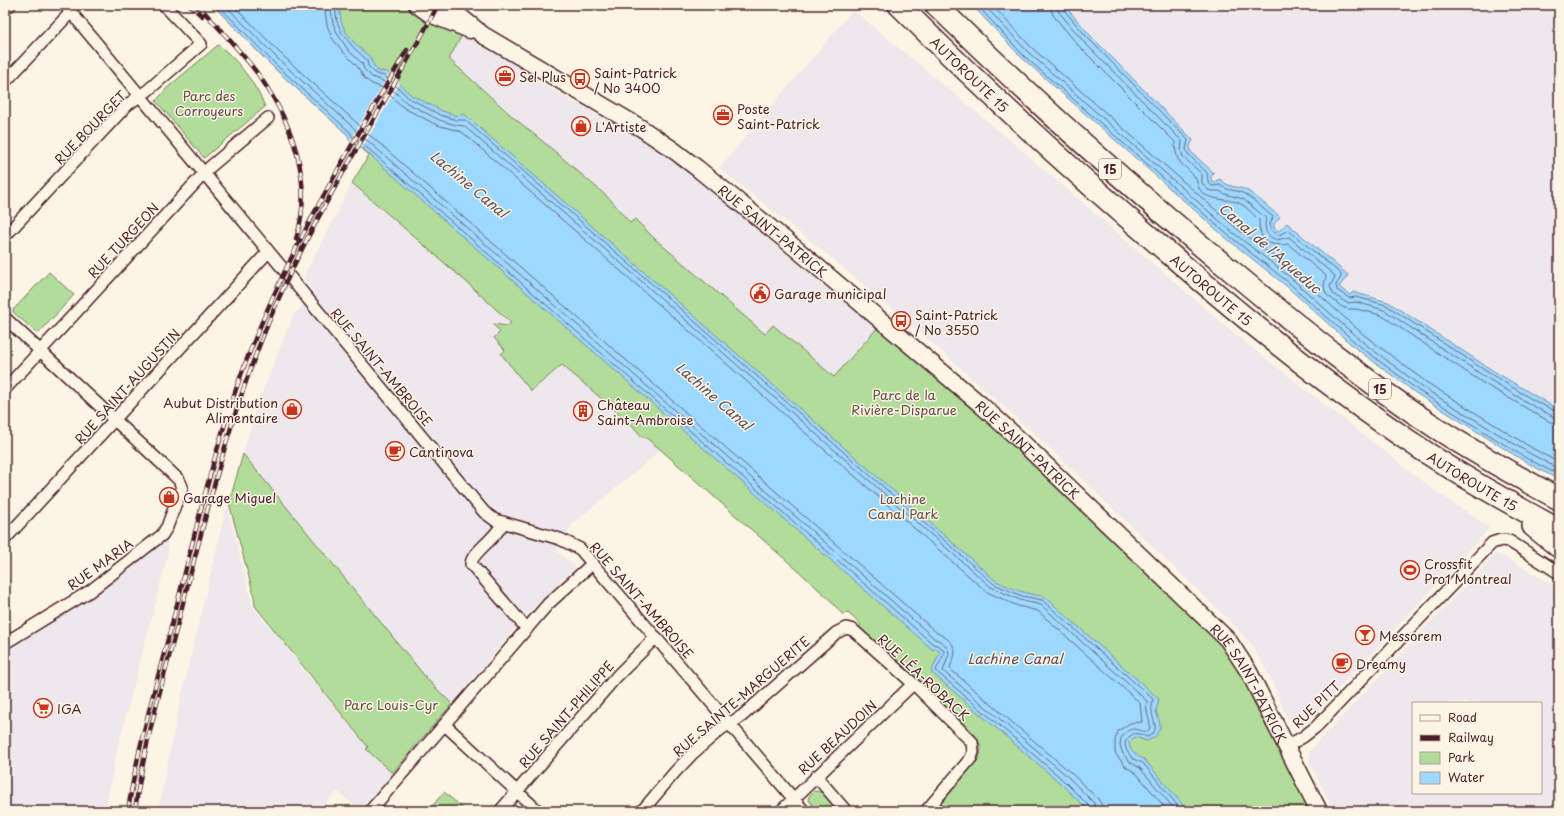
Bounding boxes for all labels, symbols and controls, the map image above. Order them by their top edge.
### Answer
street label: AUTOROUTE 15 [927,32,1013,116]
place label: Saint-Patrick / No 3400 [594,63,677,97]
office icon: Sel Plus [494,65,516,87]
place label: Sel Plus [519,67,566,86]
bus stop icon: Saint-Patrick / No 3400 [569,68,591,90]
street label: RUE BOURGET [50,86,130,168]
park label: Parc des Corroyeurs [175,86,243,120]
place label: Poste Saint-Patrick [737,99,820,133]
office icon: Poste Saint-Patrick [712,104,734,126]
shop icon: L'Artiste [570,115,592,137]
place label: L'Artiste [595,117,647,136]
water label: Lachine Canal [426,145,514,224]
road number: 15 [1099,159,1121,179]
street label: RUE SAINT-PATRICK [714,180,832,281]
street label: RUE TURGEON [83,198,163,282]
water label: Canal de l'Aqueduc [1214,198,1327,299]
street label: AUTOROUTE 15 [1167,249,1257,330]
public building icon: Garage municipal [749,282,771,304]
place label: Garage municipal [774,284,886,303]
street label: RUE SAINT-AMBROISE [327,304,437,430]
place label: Saint-Patrick / No 3550 [915,305,998,339]
bus stop icon: Saint-Patrick / No 3550 [890,310,912,332]
street label: RUE SAINT-AUGUSTIN [70,324,184,448]
water label: Lachine Canal [671,357,758,436]
road number: 15 [1369,379,1391,399]
park label: Parc de la Rivière-Disparue [851,385,957,419]
place label: Aubut Distribution Alimentaire [163,393,278,427]
place label: Château Saint-Ambroise [597,395,693,429]
street label: RUE SAINT-PATRICK [972,395,1085,503]
shop icon: Aubut Distribution Alimentaire [281,398,303,420]
building icon: Château Saint-Ambroise [572,400,594,422]
cafe icon: Cantinova [384,440,406,462]
place label: Cantinova [409,442,474,461]
street label: AUTOROUTE 15 [1424,447,1521,515]
shop icon: Garage Miguel [158,486,180,508]
place label: Garage Miguel [183,488,276,507]
park label: Lachine Canal Park [868,489,938,523]
street label: RUE MARIA [63,534,137,594]
street label: RUE SAINT-AMBROISE [586,537,698,663]
place label: Crossfit Pro1 Montreal [1424,554,1512,588]
sports icon: Crossfit Pro1 Montreal [1399,559,1421,581]
street label: RUE SAINT-PATRICK [1207,619,1292,746]
bar icon: Messorem [1354,624,1376,646]
place label: Messorem [1379,626,1442,645]
street label: RUE LÉA-ROBACK [874,629,974,725]
street label: RUE SAINTE-MARGUERITE [668,631,814,761]
water label: Lachine Canal [968,648,1065,669]
cafe icon: Dreamy [1331,652,1353,674]
place label: Dreamy [1356,654,1406,673]
street label: RUE SAINT-PHILIPPE [514,656,618,772]
street label: RUE PITT [1287,676,1345,732]
park label: Parc Louis-Cyr [344,695,439,714]
street label: RUE BEAUDOIN [793,695,881,779]
supermarket icon: IGA [32,697,54,719]
place label: IGA [57,699,81,718]
legend [1412,702,1542,794]
text: Road [1448,708,1477,726]
text: Railway [1448,728,1494,746]
text: Park [1448,748,1475,766]
text: Water [1448,768,1485,786]

